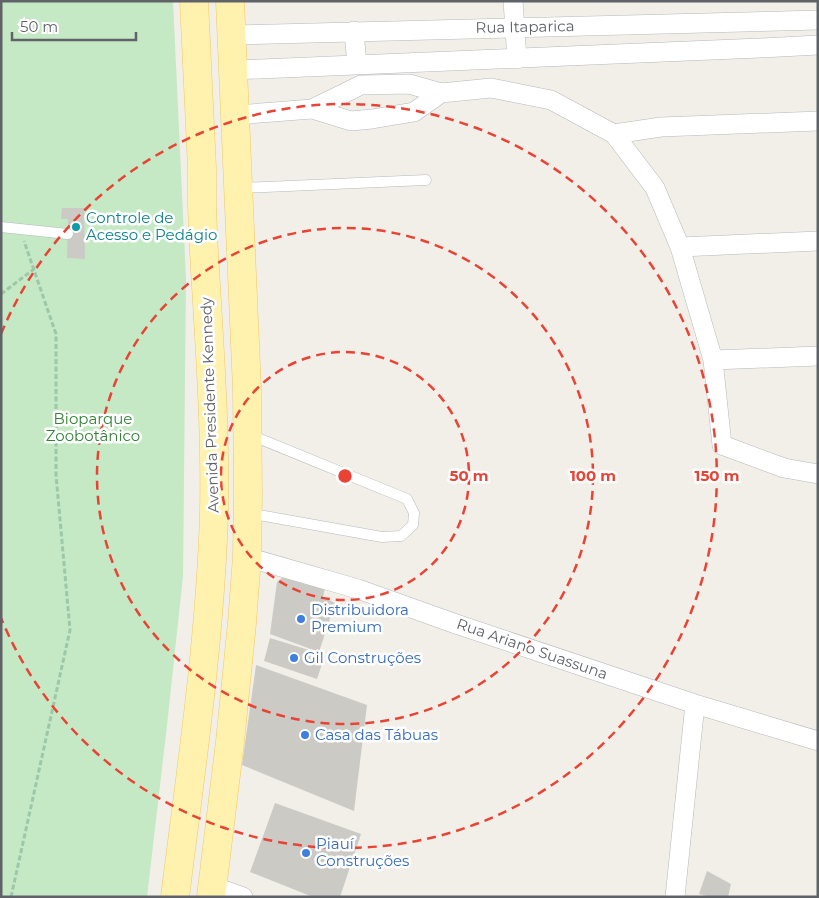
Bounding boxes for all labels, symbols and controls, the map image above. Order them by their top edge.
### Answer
scale bar [12,10,136,42]
street label: Rua Itaparica [475,16,575,37]
text: 50 m [20,17,58,36]
place label: Controle de Acesso e Pedágio [86,208,217,244]
marker: Controle de Acesso e Pedágio [70,221,82,233]
street label: Avenida Presidente Kennedy [196,296,223,513]
park label: Bioparque Zoobotânico [46,409,140,445]
text: 50 m [449,466,489,485]
text: 100 m [570,466,616,485]
text: 150 m [695,466,739,485]
centre of rings [336,467,354,485]
place label: Distribuidora Premium [311,600,409,636]
marker: Distribuidora Premium [295,613,307,625]
street label: Rua Ariano Suassuna [454,614,610,683]
place label: Gil Construções [304,648,421,667]
marker: Gil Construções [288,652,300,664]
place label: Casa das Tábuas [315,725,438,744]
marker: Casa das Tábuas [299,729,311,741]
place label: Piauí Construções [316,834,409,870]
marker: Piauí Construções [300,847,312,859]

